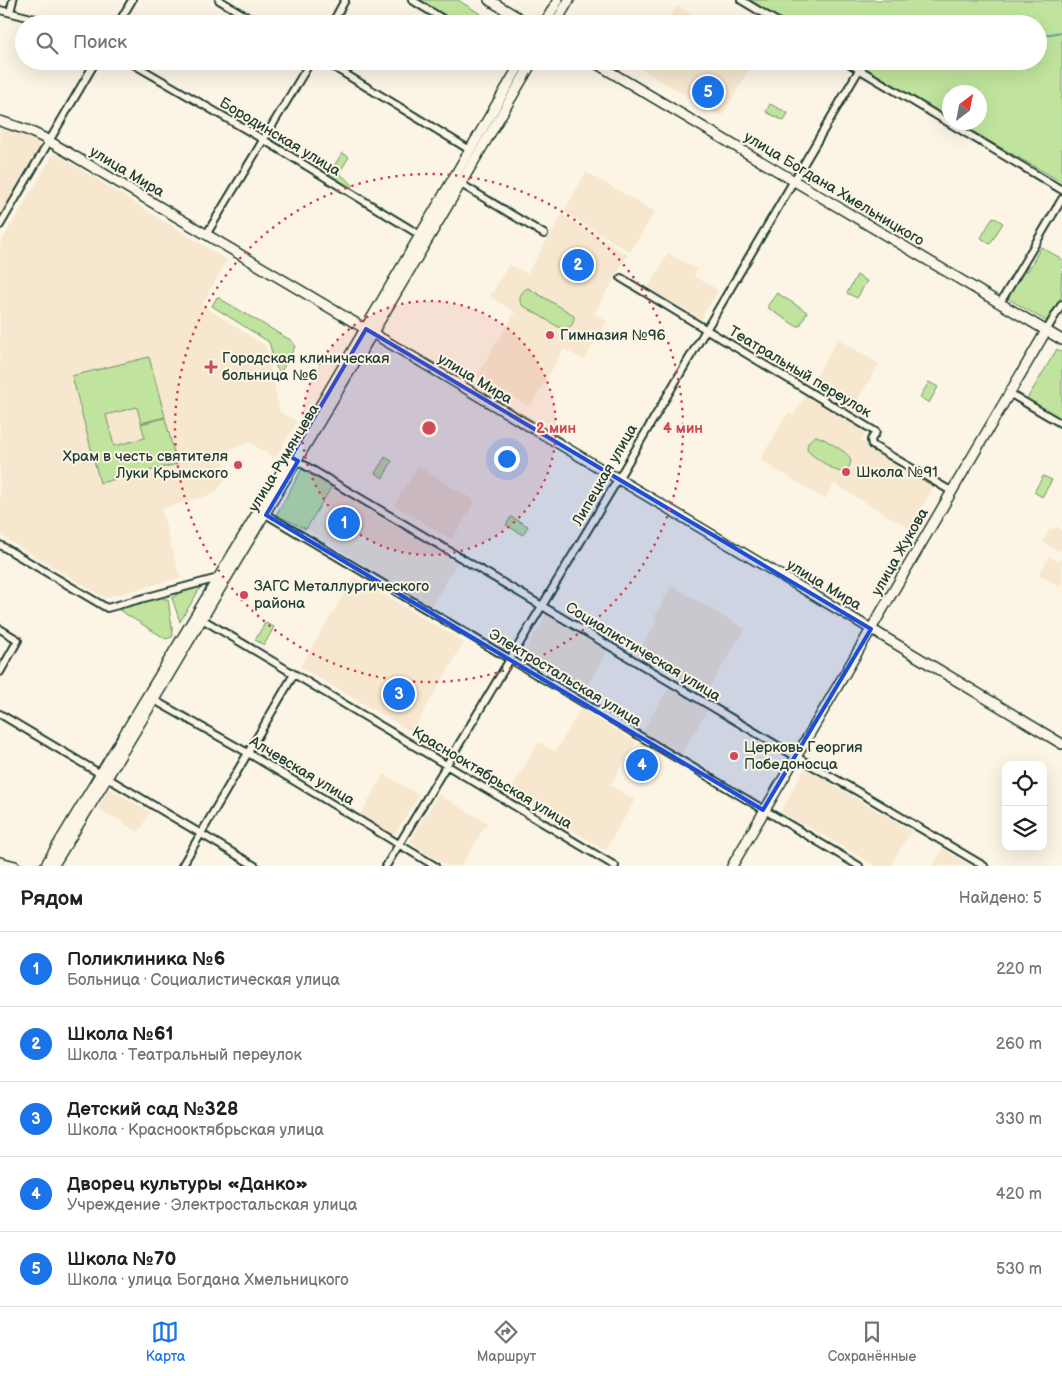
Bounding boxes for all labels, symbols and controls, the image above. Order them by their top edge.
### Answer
search box [15,15,1047,70]
icon: search [33,29,61,57]
text: Поиск [73,31,127,54]
pin: 5 [692,73,724,111]
north arrow [942,85,987,130]
street label: Бородинская улица [216,93,344,181]
street label: улица Богдана Хмельницкого [740,128,928,251]
street label: улица Мира [86,142,168,202]
pin: 2 [562,246,594,284]
street label: Театральный переулок [725,322,875,422]
place label: Гимназия №96 [560,326,666,345]
marker: Гимназия №96 [544,329,556,341]
place label: Городская клиническая больница №6 [222,349,390,385]
street label: улица Мира [434,349,516,409]
marker: Городская клиническая больница №6 [204,360,218,374]
street label: улица Румянцева [244,400,324,515]
centre of rings [420,419,438,437]
text: 2 мин [536,419,576,438]
text: 4 мин [663,419,703,438]
street label: Липецкая улица [568,421,642,530]
your location [494,446,520,472]
place label: Храм в честь святителя Луки Крымского [63,447,228,483]
marker: Храм в честь святителя Луки Крымского [232,459,244,471]
place label: Школа №91 [856,463,938,482]
marker: Школа №91 [840,466,852,478]
pin: 1 [328,504,360,542]
street label: улица Жукова [867,505,933,599]
street label: улица Мира [783,555,865,615]
place label: ЗАГС Металлургического района [254,577,429,613]
marker: ЗАГС Металлургического района [238,589,250,601]
street label: Социалистическая улица [562,598,724,706]
street label: Электростальская улица [485,625,645,731]
pin: 3 [383,675,415,713]
street label: Краснооктябрьская улица [408,723,576,834]
street label: Алчевская улица [245,732,358,810]
place label: Церковь Георгия Победоносца [744,738,863,774]
pin: 4 [626,746,658,784]
marker: Церковь Георгия Победоносца [728,750,740,762]
map controls [1002,761,1047,851]
button: locate [1002,761,1047,806]
button: layers [1002,806,1047,851]
text: Рядом [20,886,83,911]
text: Найдено: 5 [959,889,1042,908]
text: Поликлиника №6 [67,948,225,971]
text: 1 [33,960,39,979]
text: 220 m [996,960,1042,979]
text: Больница · Социалистическая улица [67,971,340,990]
text: Школа №61 [67,1023,174,1046]
text: 2 [31,1035,41,1054]
text: 260 m [996,1035,1042,1054]
text: Школа · Театральный переулок [67,1046,302,1065]
text: Детский сад №328 [67,1098,239,1121]
text: 3 [31,1110,41,1129]
text: 330 m [995,1110,1042,1129]
text: Школа · Краснооктябрьская улица [67,1121,324,1140]
text: Дворец культуры «Данко» [67,1173,308,1196]
text: 4 [31,1185,41,1204]
text: 420 m [996,1185,1042,1204]
text: Учреждение · Электростальская улица [67,1196,357,1215]
text: Школа №70 [67,1248,176,1271]
text: 5 [31,1260,41,1279]
text: 530 m [996,1260,1042,1279]
text: Школа · улица Богдана Хмельницкого [67,1271,349,1290]
tab: Карта [146,1318,185,1365]
tab: Маршрут [477,1318,536,1365]
tab: Сохранённые [828,1318,916,1365]

